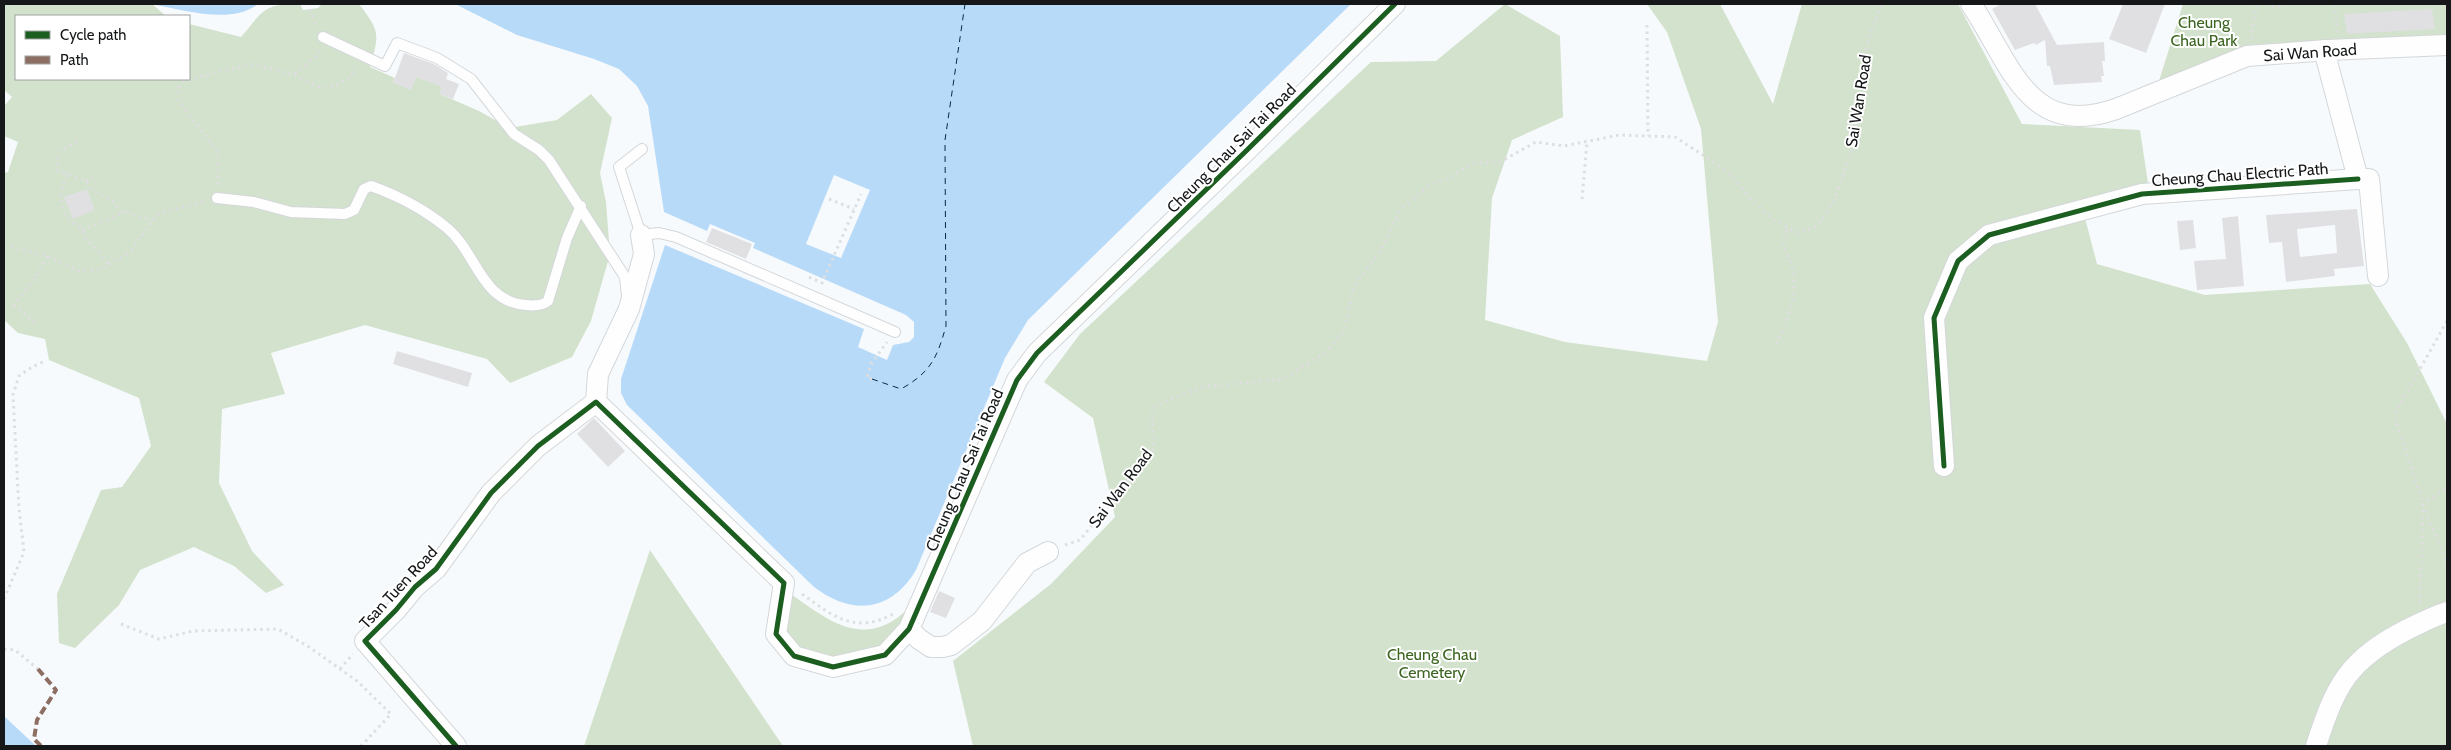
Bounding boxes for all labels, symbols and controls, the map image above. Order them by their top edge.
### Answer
park label: Cheung Chau Park [2170,13,2238,50]
legend [15,15,190,80]
text: Cycle path [60,26,126,44]
street label: Sai Wan Road [2263,40,2357,65]
text: Path [60,51,89,69]
street label: Sai Wan Road [1842,53,1875,149]
street label: Cheung Chau Sai Tai Road [1163,80,1300,217]
street label: Cheung Chau Electric Path [2151,159,2329,190]
street label: Cheung Chau Sai Tai Road [922,386,1007,554]
street label: Sai Wan Road [1085,445,1156,531]
street label: Tsan Tuen Road [355,542,441,632]
park label: Cheung Chau Cemetery [1387,645,1477,682]

